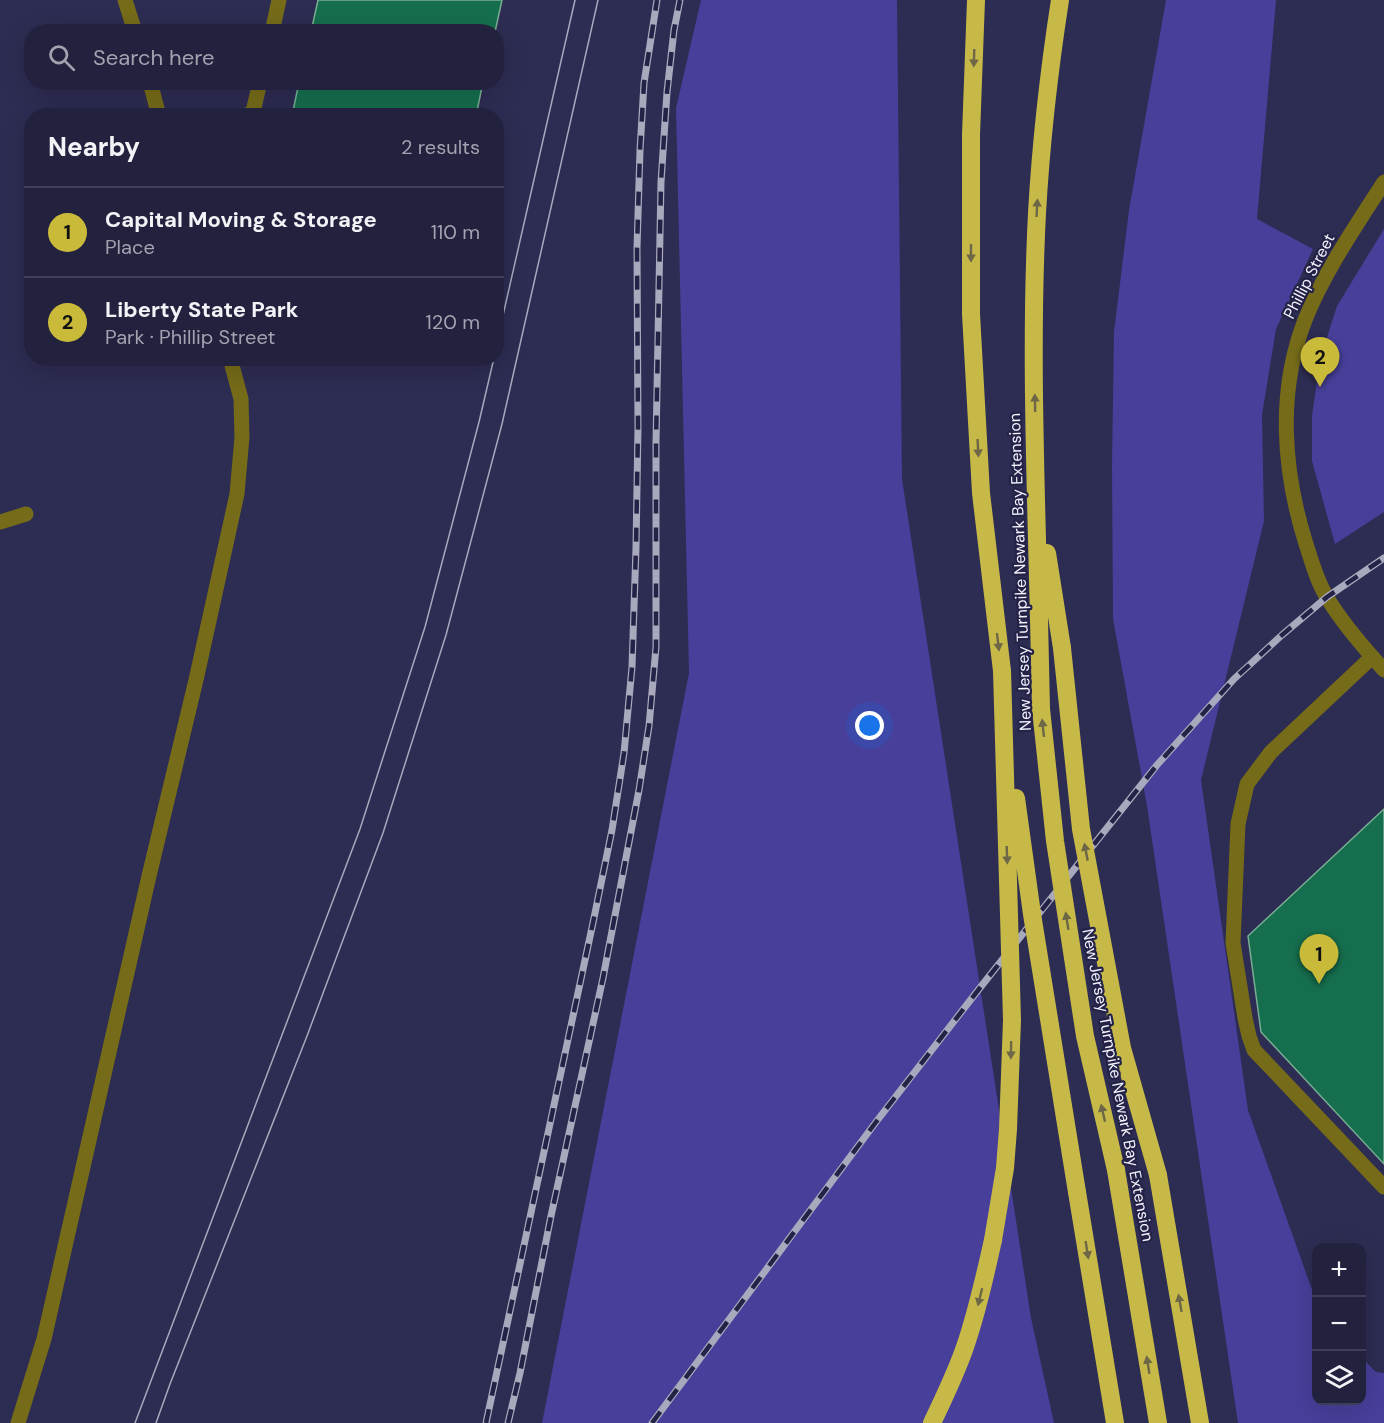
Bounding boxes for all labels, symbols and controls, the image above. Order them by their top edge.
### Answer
search box [24,24,504,90]
icon: search [45,41,78,74]
text: Search here [93,43,214,72]
one-way arrow [970,49,979,68]
text: Nearby [48,130,140,164]
text: 2 results [401,134,480,160]
one-way arrow [1033,199,1042,218]
text: Capital Moving & Storage [105,205,377,234]
text: 1 [64,219,71,245]
text: 110 m [431,219,480,245]
street label: Phillip Street [1279,230,1339,322]
text: Place [105,234,155,260]
one-way arrow [966,244,976,263]
text: Liberty State Park [105,295,299,324]
text: 2 [62,309,73,335]
text: 120 m [426,309,480,335]
text: Park · Phillip Street [105,324,275,350]
pin: 2 [1300,338,1340,387]
one-way arrow [1030,394,1040,413]
street label: New Jersey Turnpike Newark Bay Extension [1004,413,1036,731]
one-way arrow [974,439,983,458]
one-way arrow [994,633,1003,652]
your location [855,711,884,740]
one-way arrow [1038,718,1048,737]
one-way arrow [1081,842,1090,861]
one-way arrow [1002,846,1012,865]
one-way arrow [1062,911,1071,930]
street label: New Jersey Turnpike Newark Bay Extension [1077,927,1159,1243]
pin: 1 [1300,934,1338,984]
one-way arrow [1006,1041,1016,1060]
one-way arrow [1098,1103,1107,1122]
one-way arrow [1082,1241,1091,1260]
map controls [1312,1243,1366,1405]
button: + [1312,1243,1366,1297]
one-way arrow [974,1288,984,1306]
one-way arrow [1175,1294,1184,1313]
button: − [1312,1297,1366,1351]
button: layers [1312,1351,1366,1405]
one-way arrow [1144,1356,1153,1375]

